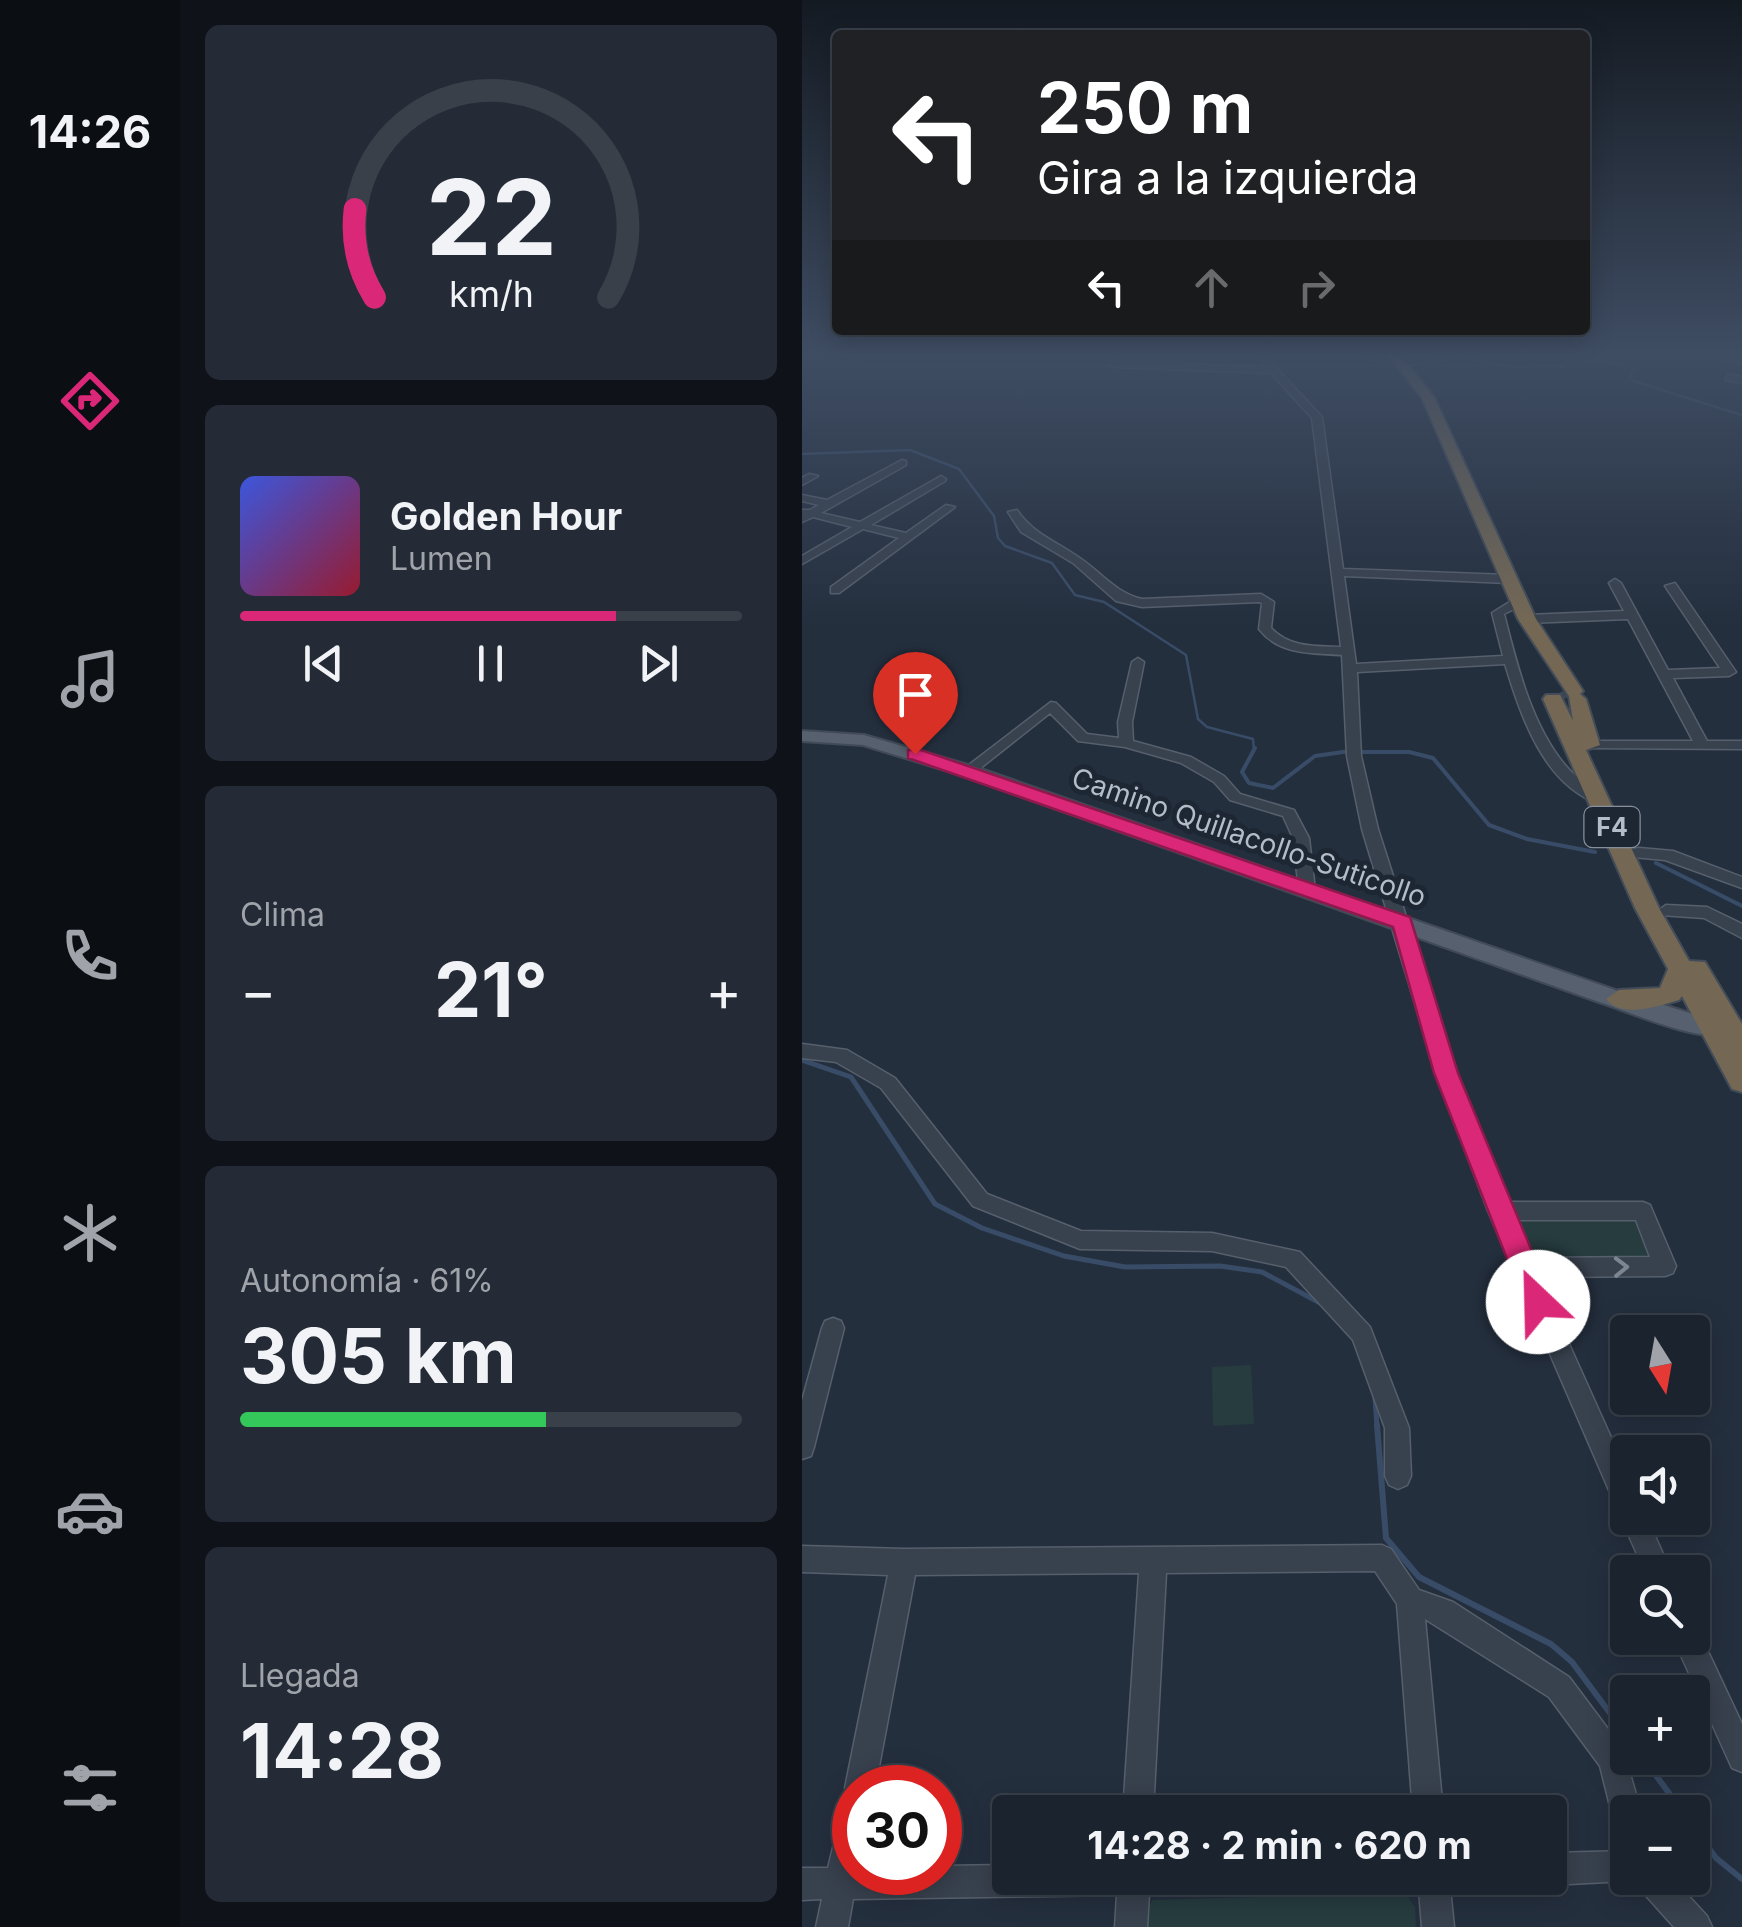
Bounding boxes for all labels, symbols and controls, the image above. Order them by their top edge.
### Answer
text: 250 m [1037,65,1254,150]
icon: left [872,70,1002,200]
text: 14:26 [29,104,151,159]
text: Gira a la izquierda [1037,150,1419,205]
text: 22 [425,154,557,280]
icon: left [1079,260,1134,315]
icon: ahead [1184,260,1239,315]
icon: right [1289,260,1344,315]
text: km/h [449,272,533,316]
icon: directions [55,366,125,436]
text: Golden Hour [390,493,622,539]
text: Lumen [390,539,493,578]
icon: previous [296,636,351,691]
icon: pause [463,636,518,691]
icon: next [631,636,686,691]
icon: music [55,644,125,714]
pin [873,652,958,755]
icon: arrive [888,667,943,722]
street label: Camino Quillacollo-Suticollo [1067,760,1431,914]
road number: F4 [1584,807,1640,847]
text: Clima [240,895,325,934]
icon: phone [55,921,125,991]
text: 21° [434,944,548,1035]
text: − [240,958,276,1024]
text: + [706,958,742,1024]
icon: climate [55,1198,125,1268]
position arrow [1486,1250,1590,1354]
one-way arrow [1614,1256,1630,1277]
text: Autonomía · 61% [240,1261,494,1300]
text: 305 km [240,1310,517,1401]
north arrow [1610,1315,1710,1415]
map controls [1610,1315,1710,1895]
button: sound [1610,1435,1710,1535]
icon: car [55,1476,125,1546]
button: search [1610,1555,1710,1655]
text: Llegada [240,1656,360,1695]
button: + [1610,1675,1710,1775]
text: 14:28 [240,1705,444,1796]
icon: filters [55,1753,125,1823]
speed limit sign: 30 [832,1765,962,1895]
button: − [1610,1795,1710,1895]
text: 14:28 · 2 min · 620 m [1087,1822,1472,1868]

